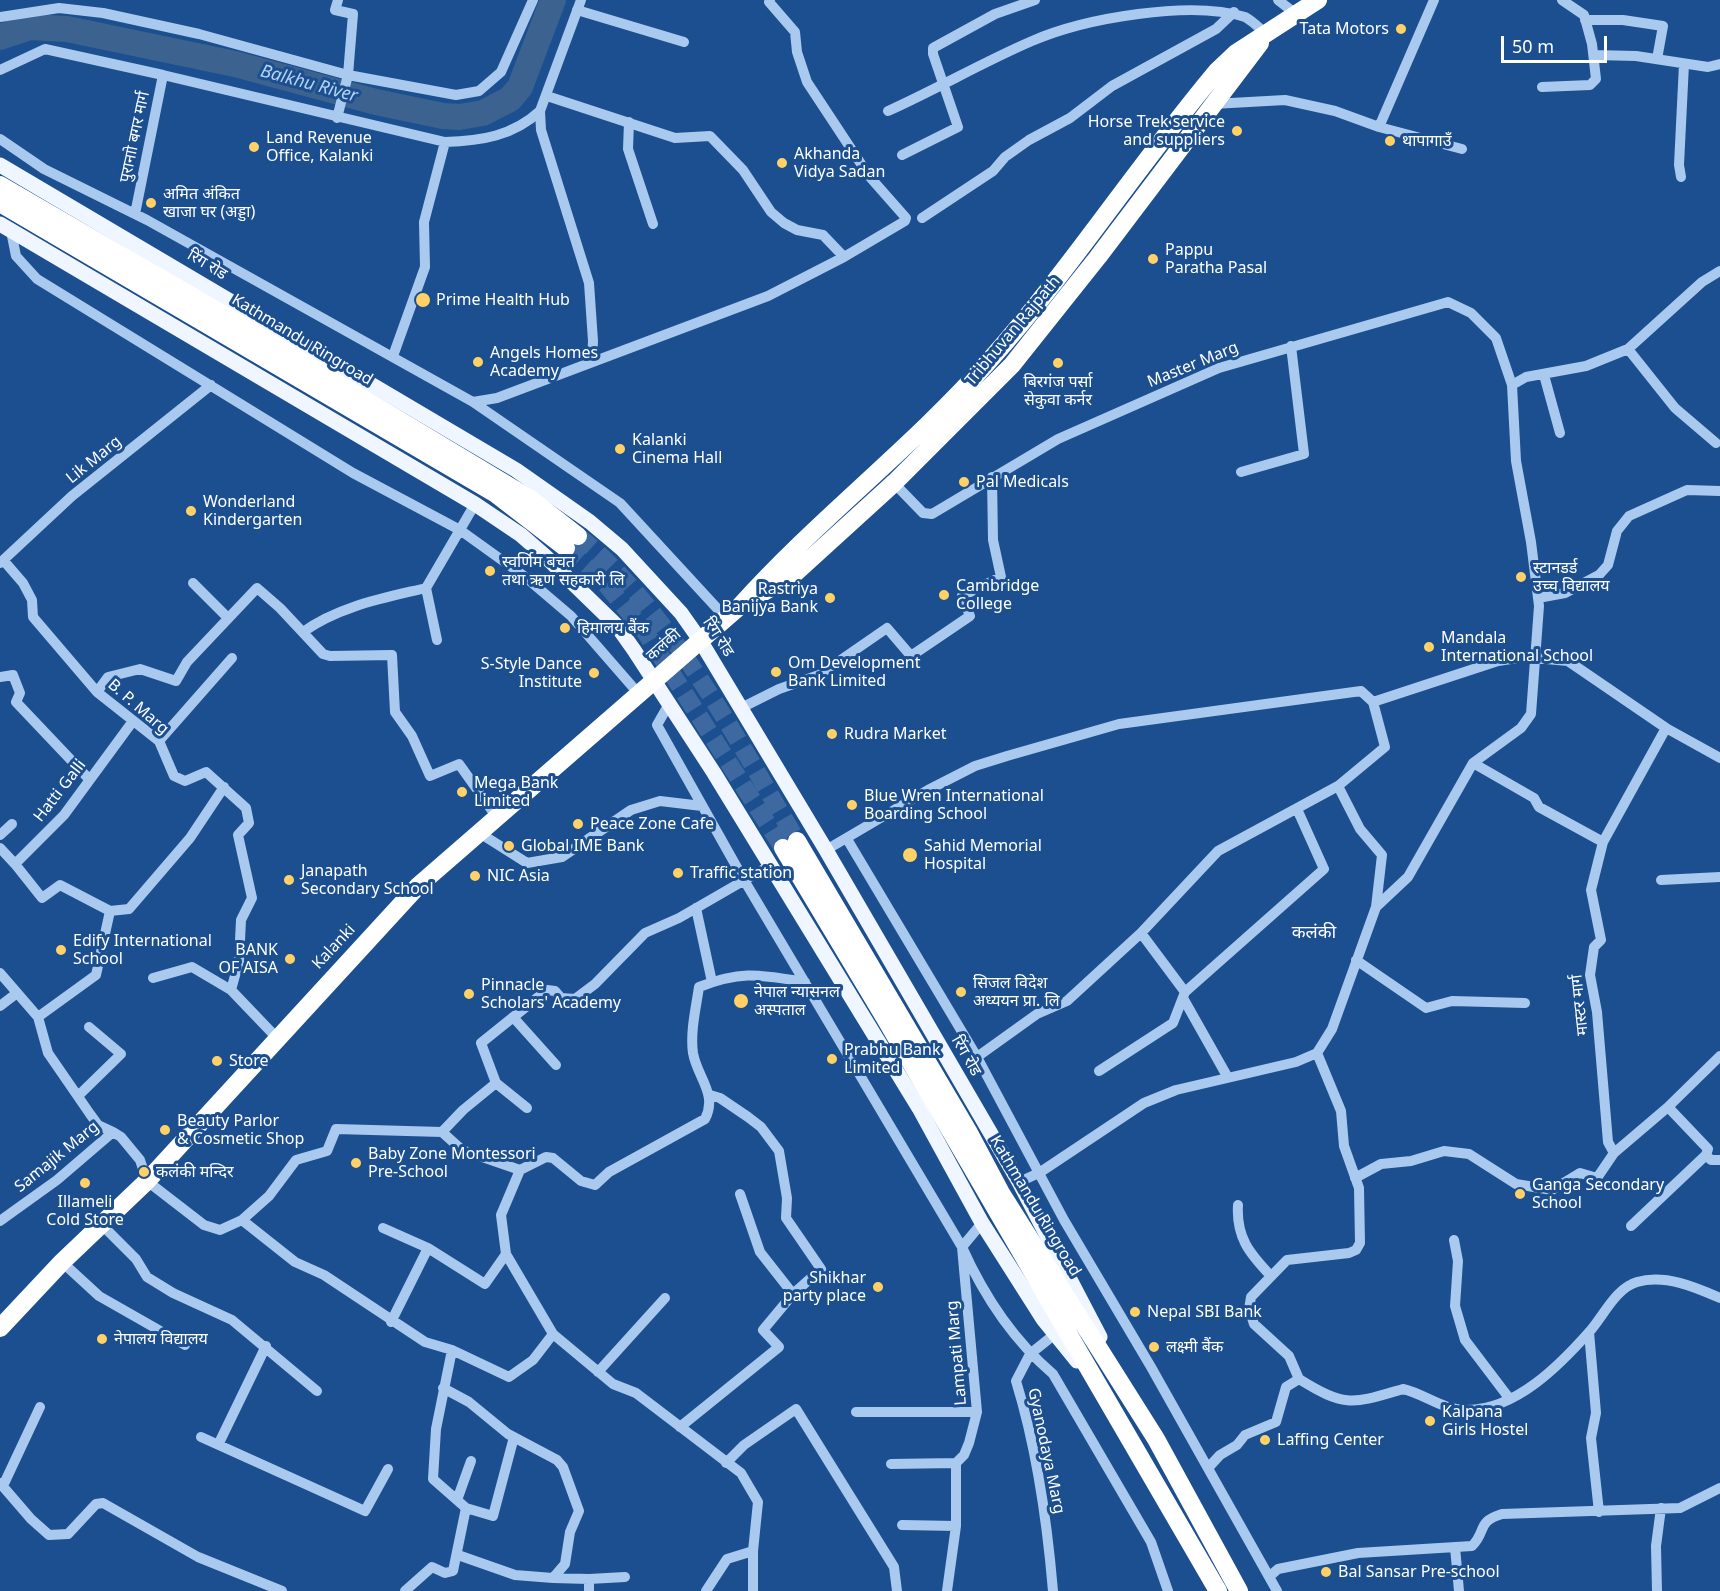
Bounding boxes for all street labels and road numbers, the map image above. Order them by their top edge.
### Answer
street label: पुरानाो बगर मार्ग [116,90,154,184]
street label: रिंग रोड [184,246,230,284]
street label: Tribhuvan Rajpath [962,272,1064,390]
street label: Kathmandu Ringroad [228,290,376,390]
street label: Master Marg [1145,338,1241,392]
street label: Lik Marg [63,432,125,488]
street label: रिंग रोड [698,614,738,660]
street label: कलंकी [643,625,685,665]
street label: B. P. Marg [104,675,172,739]
street label: Hatti Galli [30,756,90,826]
street label: Kalanki [308,921,360,973]
street label: मास्टर मार्ग [1567,973,1593,1037]
street label: रिंग रोड [947,1033,985,1079]
street label: Samajik Marg [11,1117,103,1197]
street label: Kathmandu Ringroad [985,1132,1085,1280]
street label: Lampati Marg [943,1300,971,1406]
street label: Gyanodaya Marg [1023,1386,1069,1516]

